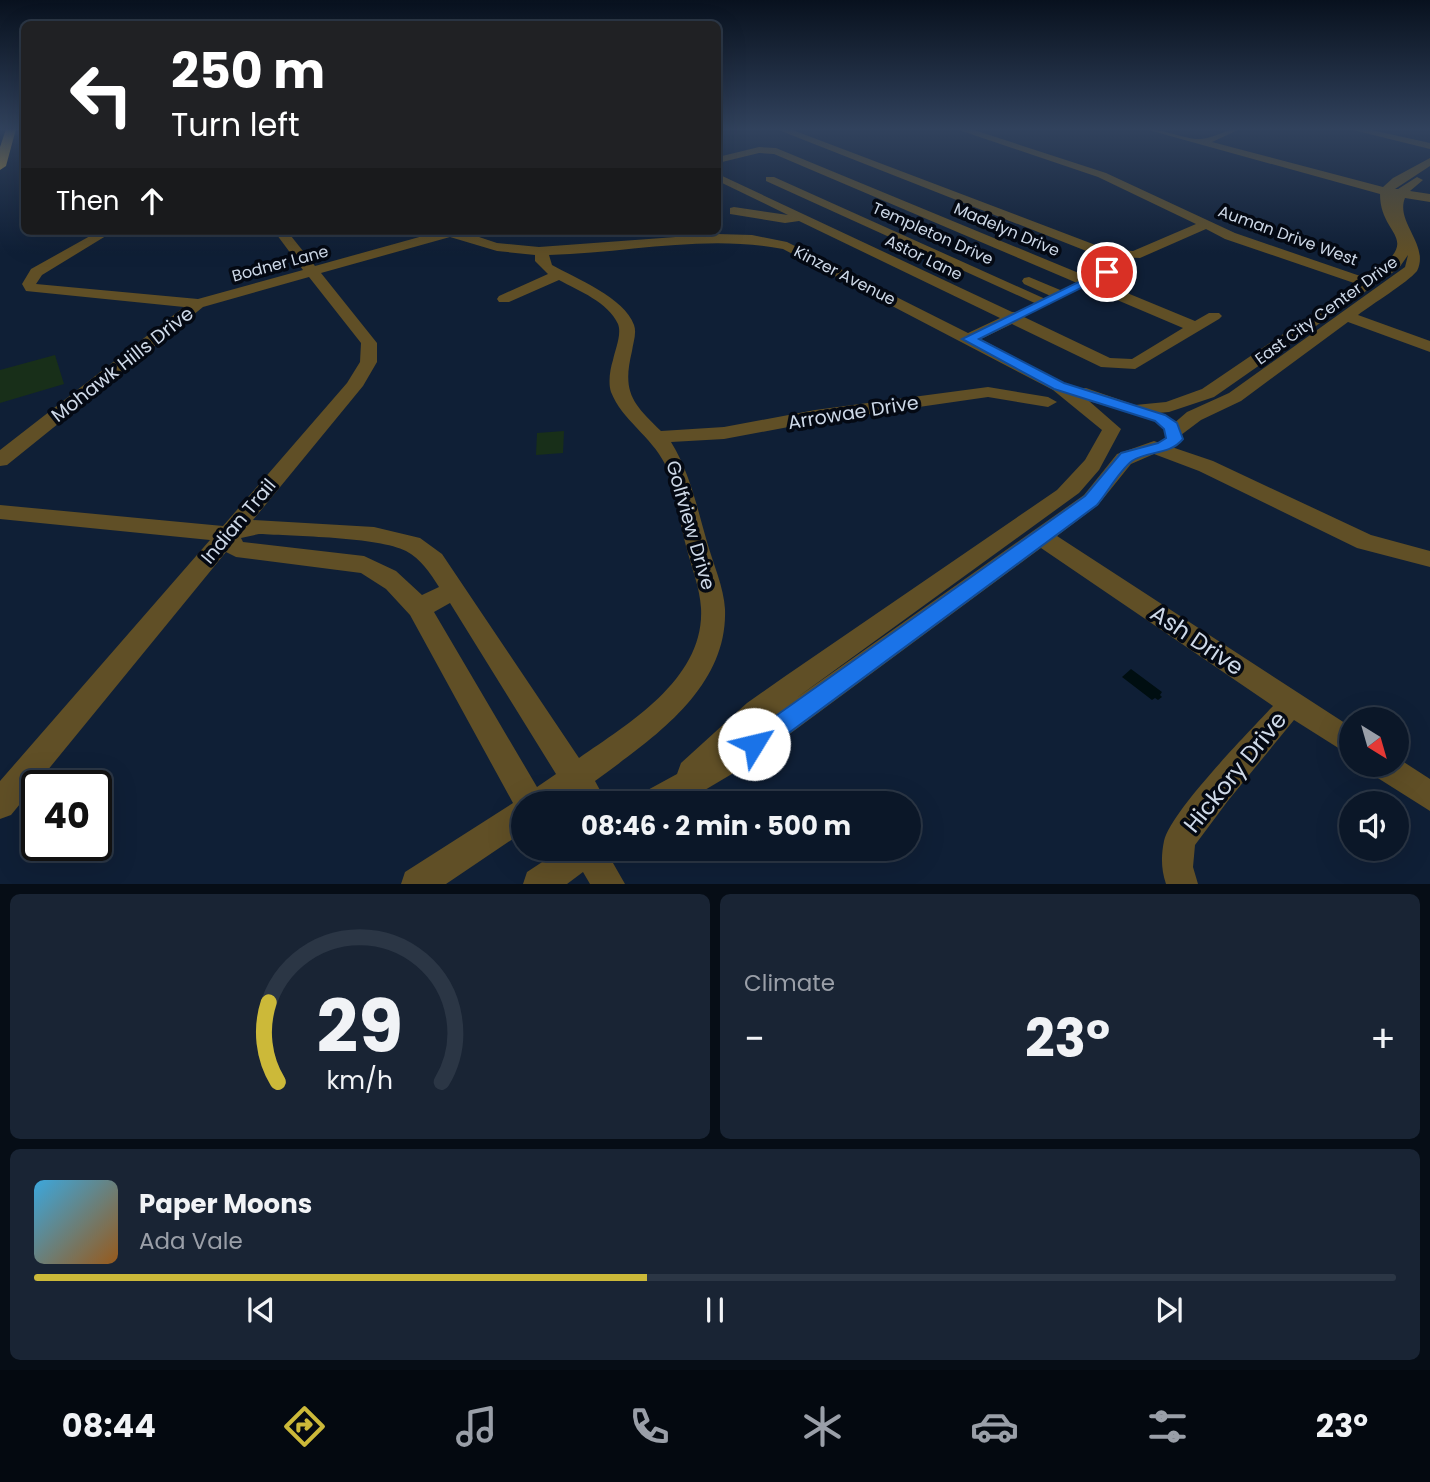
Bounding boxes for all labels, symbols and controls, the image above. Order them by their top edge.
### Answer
text: 250 m [171,37,325,105]
icon: left [56,49,147,140]
text: Turn left [171,102,300,147]
icon: ahead [133,182,171,220]
text: Then [56,183,119,219]
street label: Templeton Drive [869,196,997,271]
street label: Madelyn Drive [950,197,1063,262]
street label: Auman Drive West [1215,200,1361,271]
street label: Astor Lane [881,229,966,286]
street label: Bodner Lane [229,240,331,287]
street label: Kinzer Avenue [790,240,900,311]
pin [1077,242,1137,302]
street label: East City Center Drive [1250,251,1402,370]
icon: arrive [1088,253,1126,291]
street label: Mohawk Hills Drive [46,300,199,429]
street label: Arrowae Drive [786,389,920,436]
street label: Golfview Drive [659,457,722,593]
street label: Indian Trail [195,473,282,570]
street label: Ash Drive [1144,597,1250,683]
street label: Hickory Drive [1176,705,1294,839]
position arrow [717,707,791,781]
north arrow [1339,707,1409,777]
map controls [1339,707,1409,861]
speed limit sign: 40 [21,770,112,861]
button: sound [1339,791,1409,861]
text: 08:46 · 2 min · 500 m [581,808,851,844]
text: Climate [744,967,835,999]
text: 29 [317,977,403,1078]
text: 23° [1025,1002,1110,1075]
text: − [744,1012,765,1065]
text: + [1370,1012,1396,1065]
text: km/h [327,1063,393,1098]
text: Paper Moons [139,1186,312,1222]
text: Ada Vale [139,1225,243,1257]
icon: previous [242,1291,280,1329]
icon: pause [696,1291,734,1329]
icon: next [1150,1291,1188,1329]
icon: directions [280,1402,329,1451]
icon: music [452,1402,501,1451]
icon: phone [625,1402,674,1451]
icon: climate [798,1402,847,1451]
icon: car [970,1402,1019,1451]
icon: filters [1143,1402,1192,1451]
text: 08:44 [62,1403,156,1448]
text: 23° [1316,1403,1368,1448]

